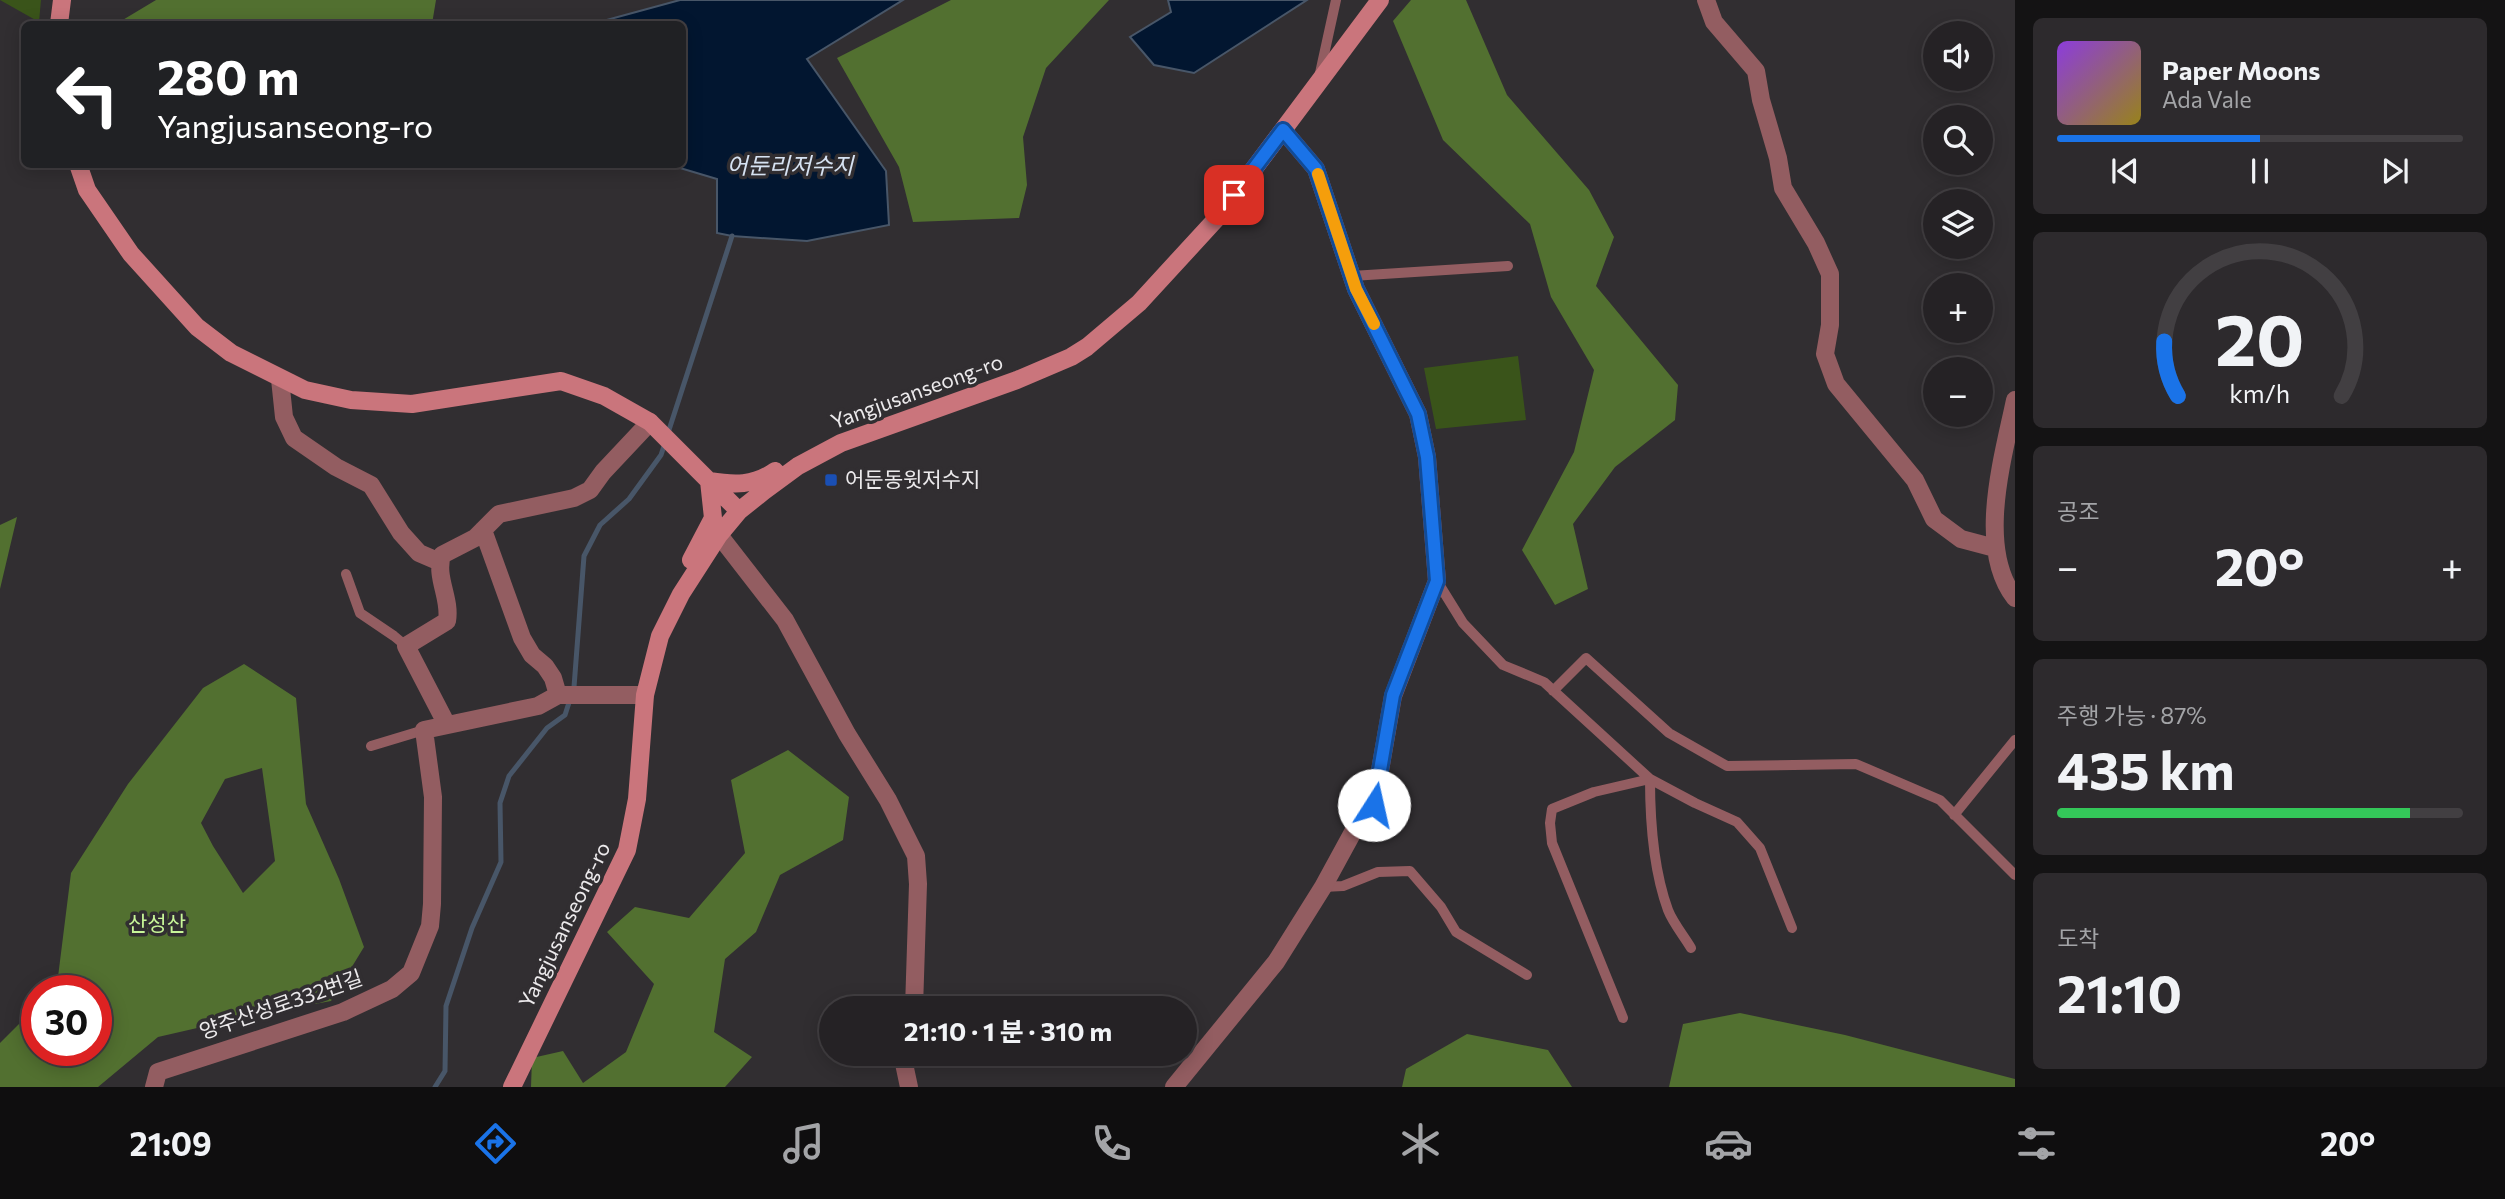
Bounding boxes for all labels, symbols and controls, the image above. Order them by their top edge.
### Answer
map controls [1923,21,1993,427]
button: sound [1923,21,1993,91]
text: 280 m [157,45,300,105]
icon: left [42,49,133,140]
text: Paper Moons [2162,54,2320,85]
text: Ada Vale [2162,85,2252,113]
text: Yangjusanseong-ro [157,105,433,145]
button: search [1923,105,1993,175]
water label: 어둔리저수지 [727,151,855,179]
icon: previous [2106,152,2144,190]
icon: pause [2241,152,2279,190]
icon: next [2376,152,2414,190]
pin [1204,165,1264,225]
icon: arrive [1215,176,1253,214]
button: layers [1923,189,1993,259]
button: + [1923,273,1993,343]
text: 20 [2215,292,2305,381]
street label: Yangjusanseong-ro [827,348,1006,433]
button: − [1923,357,1993,427]
text: km/h [2230,377,2290,407]
place label: 어둔동윗저수지 [845,466,980,491]
marker: 어둔동윗저수지 [823,472,839,488]
text: 공조 [2057,497,2099,525]
text: 20° [2215,533,2305,597]
text: − [2057,542,2079,589]
text: + [2441,542,2463,589]
text: 주행 가능 · 87% [2057,701,2207,729]
text: 435 km [2057,737,2235,801]
position arrow [1337,768,1411,842]
street label: Yangjusanseong-ro [513,837,615,1011]
park label: 산성산 [128,910,186,935]
text: 도착 [2057,924,2099,952]
text: 21:10 [2057,960,2182,1024]
street label: 양주산성로332번길 [196,964,365,1043]
speed limit sign: 30 [21,975,112,1066]
text: 21:10 · 1 분 · 310 m [904,1015,1112,1046]
icon: directions [471,1119,520,1168]
icon: music [779,1119,828,1168]
icon: phone [1087,1119,1136,1168]
icon: climate [1396,1119,1445,1168]
icon: car [1704,1119,1753,1168]
icon: filters [2012,1119,2061,1168]
text: 21:09 [130,1123,212,1163]
text: 20° [2320,1123,2375,1163]

